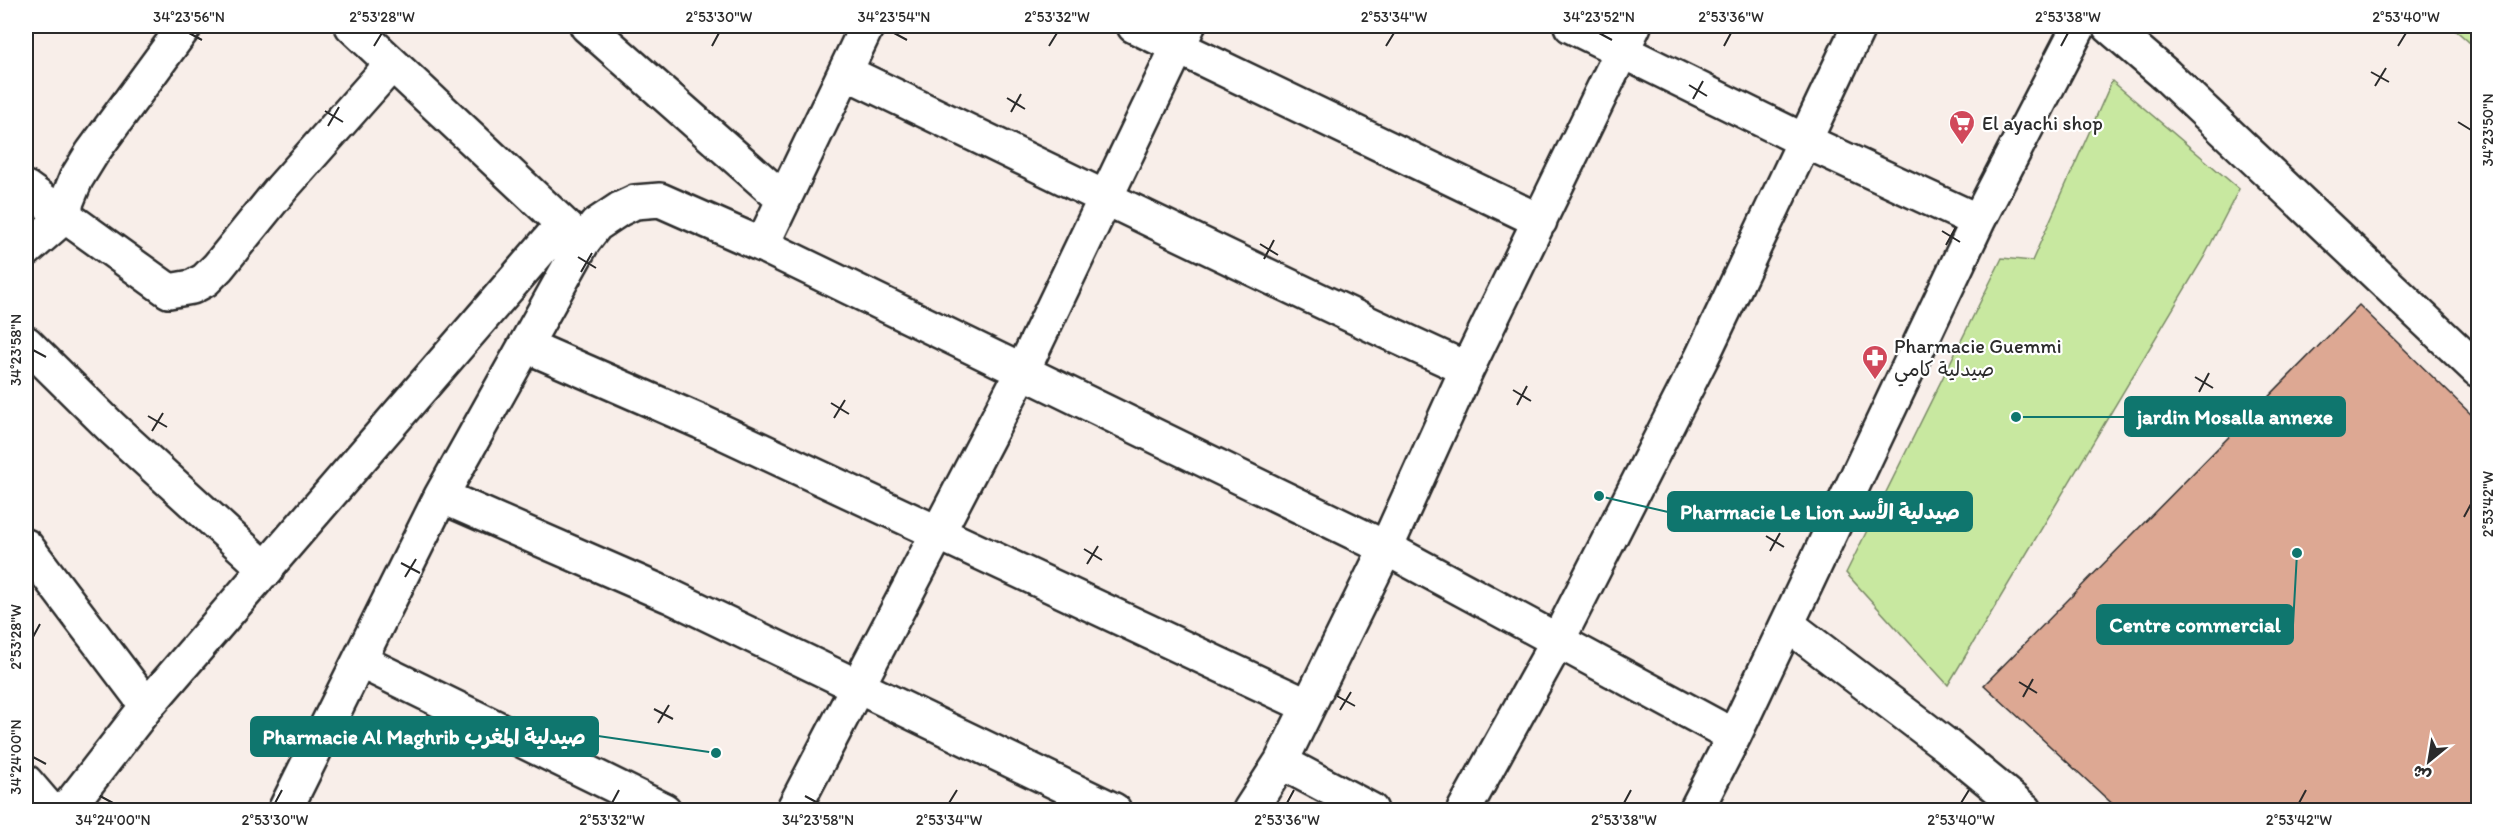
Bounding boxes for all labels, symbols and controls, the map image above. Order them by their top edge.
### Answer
text: 34°23'56"N [153,8,225,26]
text: 2°53'28"W [349,8,415,26]
text: 2°53'30"W [686,8,753,26]
text: 34°23'54"N [858,8,930,26]
text: 2°53'32"W [1024,8,1090,26]
text: 2°53'34"W [1361,8,1427,26]
text: 34°23'52"N [1563,8,1635,26]
text: 2°53'36"W [1698,8,1764,26]
text: 2°53'38"W [2035,8,2101,26]
text: 2°53'40"W [2372,8,2440,26]
text: 34°23'50"N [2479,93,2497,167]
supermarket icon: El ayachi shop [1947,108,1977,146]
place label: El ayachi shop [1982,111,2103,135]
text: 34°23'58"N [7,314,25,386]
place label: Pharmacie Guemmi صيدلية كامي [1894,334,2062,387]
pharmacy icon: Pharmacie Guemmi صيدلية كامي [1860,343,1890,381]
callout: jardin Mosalla annexe [2125,397,2345,436]
text: jardin Mosalla annexe [2136,404,2333,430]
text: 2°53'42"W [2479,471,2497,537]
callout: Pharmacie Le Lion صيدلية الأسد [1668,492,1972,531]
text: Pharmacie Le Lion صيدلية الأسد [1680,498,1960,525]
text: 2°53'28"W [7,604,25,670]
callout: Centre commercial [2097,605,2293,644]
text: Centre commercial [2109,612,2282,637]
callout: Pharmacie Al Maghrib صيدلية المغرب [251,717,598,756]
text: 34°24'00"N [7,719,25,795]
text: Pharmacie Al Maghrib صيدلية المغرب [262,724,586,750]
north arrow [2399,731,2459,791]
text: ش [2409,761,2434,786]
text: 34°24'00"N [75,811,151,829]
text: 2°53'30"W [242,811,309,829]
text: 2°53'32"W [579,811,645,829]
text: 34°23'58"N [782,811,854,829]
text: 2°53'34"W [916,811,982,829]
text: 2°53'36"W [1254,811,1320,829]
text: 2°53'38"W [1591,811,1657,829]
text: 2°53'40"W [1927,811,1995,829]
text: 2°53'42"W [2266,811,2332,829]

